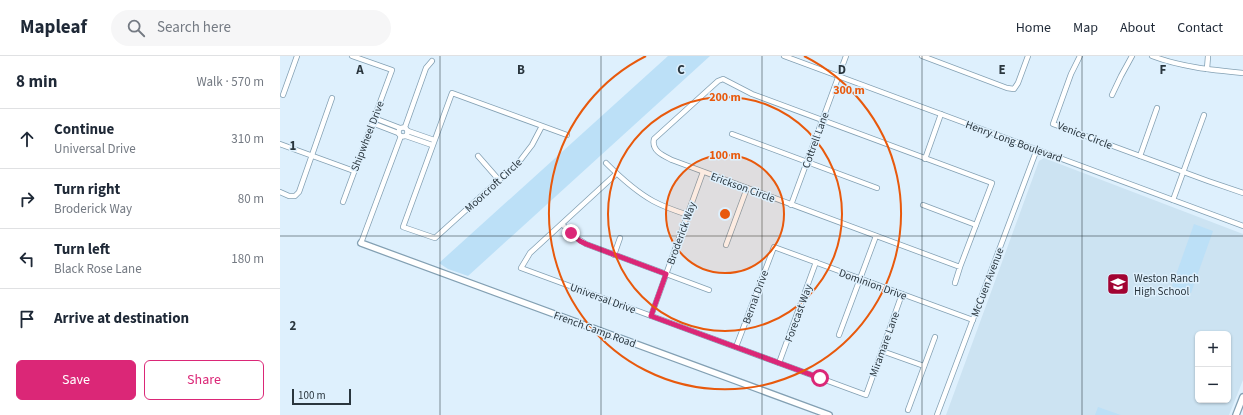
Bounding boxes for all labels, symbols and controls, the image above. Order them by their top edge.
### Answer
search box [111,10,391,46]
text: Mapleaf [20,14,87,41]
icon: search [125,17,147,39]
text: Search here [157,17,231,38]
text: Home [1016,18,1051,38]
text: Map [1073,18,1098,38]
text: About [1120,18,1155,38]
text: Contact [1177,18,1223,38]
text: A [355,61,364,79]
text: B [517,61,525,79]
text: C [677,61,685,79]
text: D [838,61,846,79]
text: E [998,61,1006,79]
text: F [1160,61,1167,79]
text: 8 min [16,70,57,94]
text: Walk · 570 m [196,73,264,91]
text: 300 m [833,82,865,99]
text: 200 m [709,89,741,106]
street label: Shipwheel Drive [347,98,388,174]
street label: Cottrell Lane [798,110,833,170]
street label: Henry Long Boulevard [963,117,1064,166]
street label: Venice Circle [1055,118,1115,153]
text: Continue [54,119,114,140]
icon: ahead [16,128,38,150]
text: 310 m [231,130,264,148]
text: 1 [290,137,297,155]
text: Universal Drive [54,140,136,158]
text: 100 m [709,147,741,164]
street label: Moorcroft Circle [462,155,526,216]
street label: Erickson Circle [709,169,778,206]
text: Turn right [54,179,120,200]
icon: right [16,188,38,210]
text: 80 m [238,190,264,208]
text: Broderick Way [54,200,132,218]
street label: Broderick Way [663,200,700,267]
centre of rings [718,207,732,221]
route end [562,224,580,242]
text: Turn left [54,239,110,260]
street label: McCuen Avenue [967,245,1008,319]
icon: left [16,248,38,270]
text: 180 m [231,250,264,268]
text: Black Rose Lane [54,260,142,278]
street label: Dominion Drive [837,265,909,304]
street label: Bernal Drive [739,268,772,326]
school or university icon: Weston Ranch High School [1105,271,1131,297]
place label: Weston Ranch High School [1134,271,1199,299]
street label: Universal Drive [568,280,638,318]
street label: Forecast Way [781,282,816,344]
icon: arrive [16,308,38,330]
text: Arrive at destination [54,308,189,329]
street label: French Camp Road [552,308,638,351]
street label: Miramare Lane [866,309,903,379]
text: 2 [290,317,297,335]
map controls [1195,331,1231,403]
button: + [1195,331,1231,367]
button: Save [16,360,136,400]
button: Share [144,360,264,400]
button: − [1195,367,1231,403]
route start [811,369,829,387]
scale bar [292,387,351,406]
text: 100 m [298,388,326,403]

